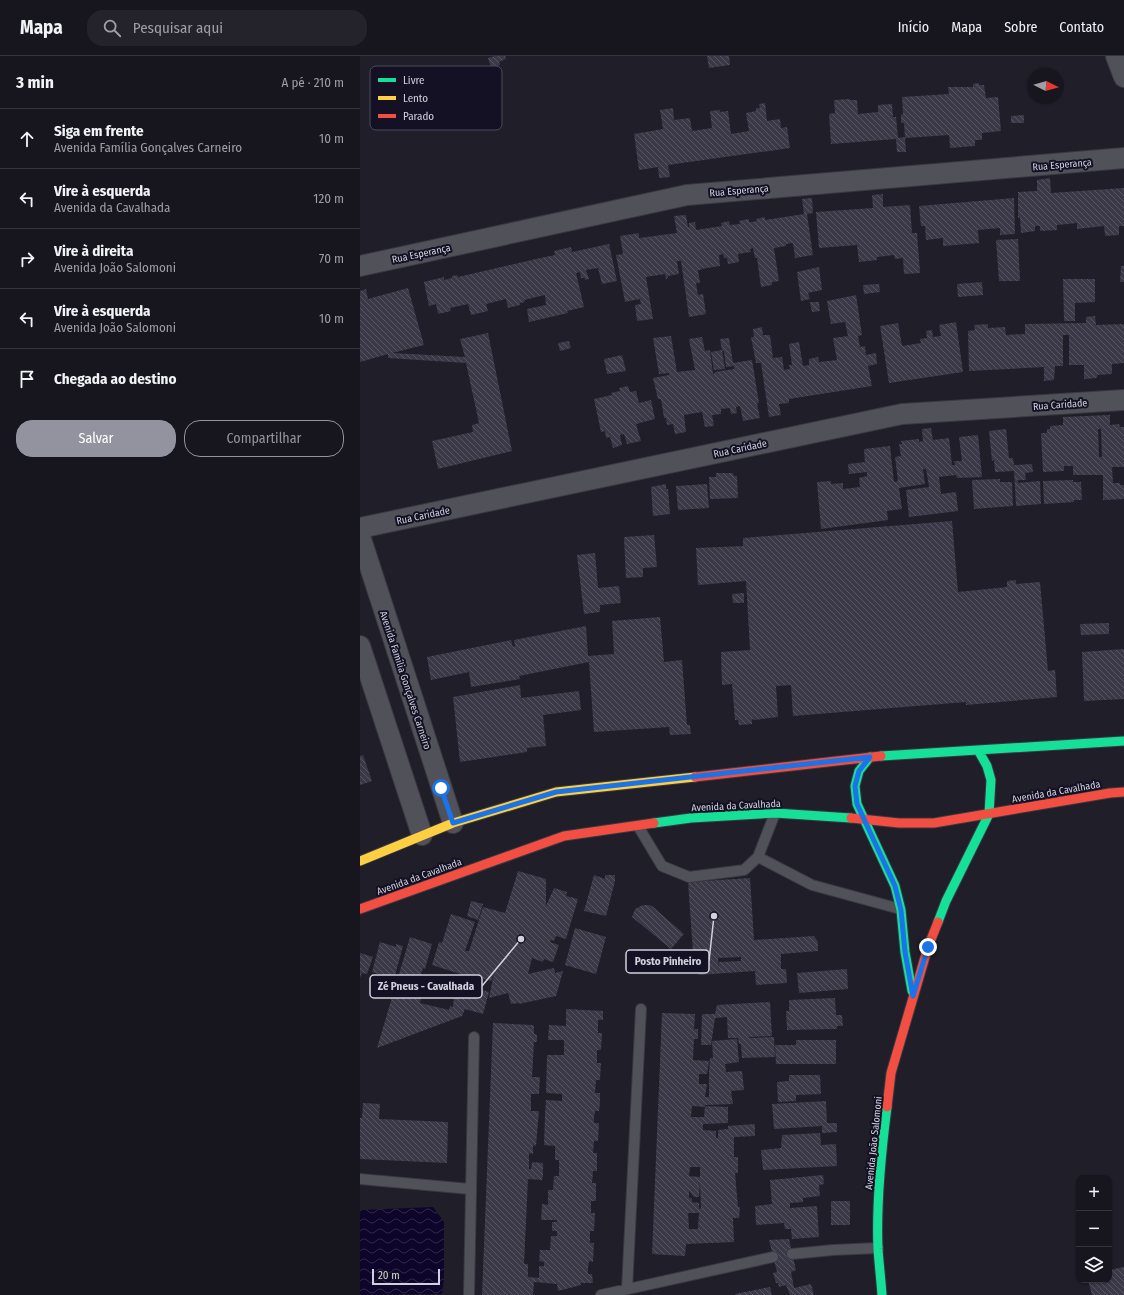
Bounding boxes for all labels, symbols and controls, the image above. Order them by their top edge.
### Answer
search box [87,10,367,46]
text: Mapa [20,16,63,39]
icon: search [101,17,123,39]
text: Pesquisar aqui [133,19,223,37]
text: Início [898,19,929,36]
text: Mapa [951,19,982,36]
text: Sobre [1004,19,1037,36]
text: Contato [1059,19,1104,36]
legend [370,66,502,130]
north arrow [1028,68,1064,104]
text: 3 min [16,72,54,93]
text: Livre [403,74,425,87]
text: A pé · 210 m [282,75,344,90]
text: Lento [403,92,428,105]
text: Parado [403,110,434,123]
text: Siga em frente [54,122,144,140]
icon: ahead [16,128,38,150]
text: 10 m [319,131,344,146]
text: Avenida Família Gonçalves Carneiro [54,140,242,155]
street label: Rua Esperança [1032,156,1092,174]
text: Vire à esquerda [54,182,151,200]
street label: Rua Esperança [709,182,769,200]
icon: left [16,188,38,210]
text: 120 m [313,191,344,206]
text: Avenida da Cavalhada [54,200,170,215]
text: Vire à direita [54,242,133,260]
street label: Rua Esperança [391,242,452,266]
icon: right [16,248,38,270]
text: 70 m [319,251,344,266]
text: Avenida João Salomoni [54,260,176,275]
text: Vire à esquerda [54,302,151,320]
icon: left [16,308,38,330]
text: 10 m [319,311,344,326]
text: Avenida João Salomoni [54,320,176,335]
icon: arrive [16,368,38,390]
text: Chegada ao destino [54,370,176,388]
street label: Rua Caridade [1033,397,1088,413]
button: Salvar [16,420,176,457]
button: Compartilhar [184,420,344,457]
street label: Rua Caridade [712,437,768,461]
street label: Rua Caridade [395,504,451,528]
street label: Avenida Família Gonçalves Carneiro [377,609,434,751]
street label: Avenida da Cavalhada [1011,778,1101,806]
route start [432,779,450,797]
street label: Avenida da Cavalhada [691,798,781,814]
street label: Avenida da Cavalhada [375,856,464,898]
route end [919,938,937,956]
callout: Posto Pinheiro [626,950,709,973]
text: Posto Pinheiro [635,955,701,968]
callout: Zé Pneus - Cavalhada [370,975,482,998]
text: Zé Pneus - Cavalhada [378,980,475,993]
street label: Avenida João Salomoni [863,1096,885,1190]
map controls [1076,1175,1112,1283]
button: + [1076,1175,1112,1211]
button: − [1076,1211,1112,1247]
button: layers [1076,1247,1112,1283]
scale bar [372,1267,440,1286]
text: 20 m [378,1269,400,1282]

